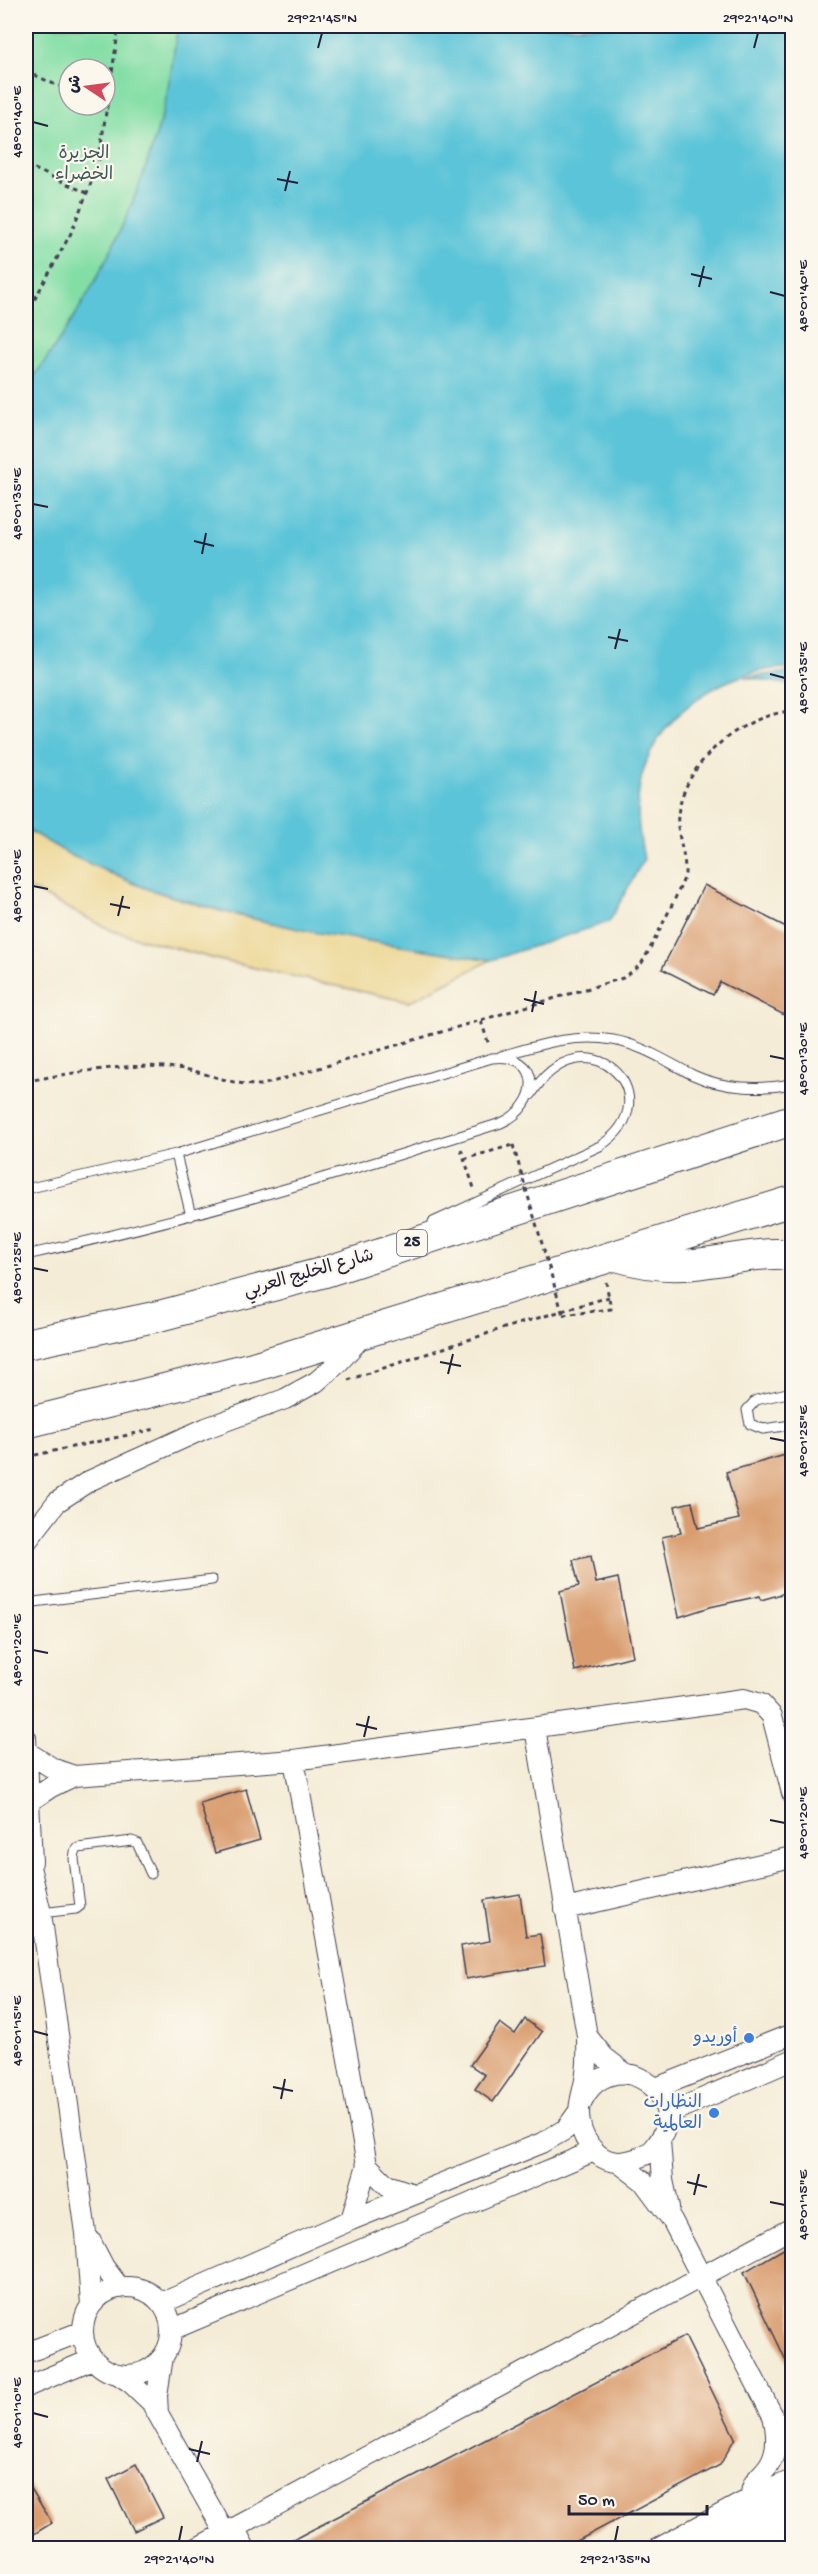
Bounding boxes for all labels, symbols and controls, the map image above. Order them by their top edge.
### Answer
text: 29°21'45"N [287,10,357,28]
text: 29°21'40"N [723,10,793,28]
north arrow [57,57,117,117]
text: ش [65,74,87,95]
text: 48°01'40"E [9,86,27,158]
park label: الجزيرة الخضراء [55,144,113,186]
text: 48°01'40"E [795,260,813,332]
text: 48°01'35"E [9,468,27,540]
text: 48°01'35"E [795,642,813,714]
text: 48°01'30"E [9,849,27,922]
text: 48°01'30"E [795,1022,813,1095]
road number: 25 [397,1230,427,1256]
text: 48°01'25"E [9,1232,27,1304]
street label: شارع الخليج العربي [241,1245,377,1306]
text: 48°01'25"E [795,1405,813,1477]
text: 48°01'20"E [9,1613,27,1686]
text: 48°01'20"E [795,1786,813,1859]
text: 48°01'15"E [9,1995,27,2066]
place label: أوريدو [693,2026,738,2049]
marker: أوريدو [742,2031,756,2045]
place label: النظارات العالمية [643,2093,702,2135]
marker: النظارات العالمية [707,2106,721,2120]
text: 48°01'15"E [795,2169,813,2240]
text: 48°01'10"E [9,2377,27,2448]
scale bar [569,2478,707,2516]
text: 50 m [578,2491,615,2512]
text: 29°21'40"N [144,2551,214,2569]
text: 29°21'35"N [580,2551,650,2569]

